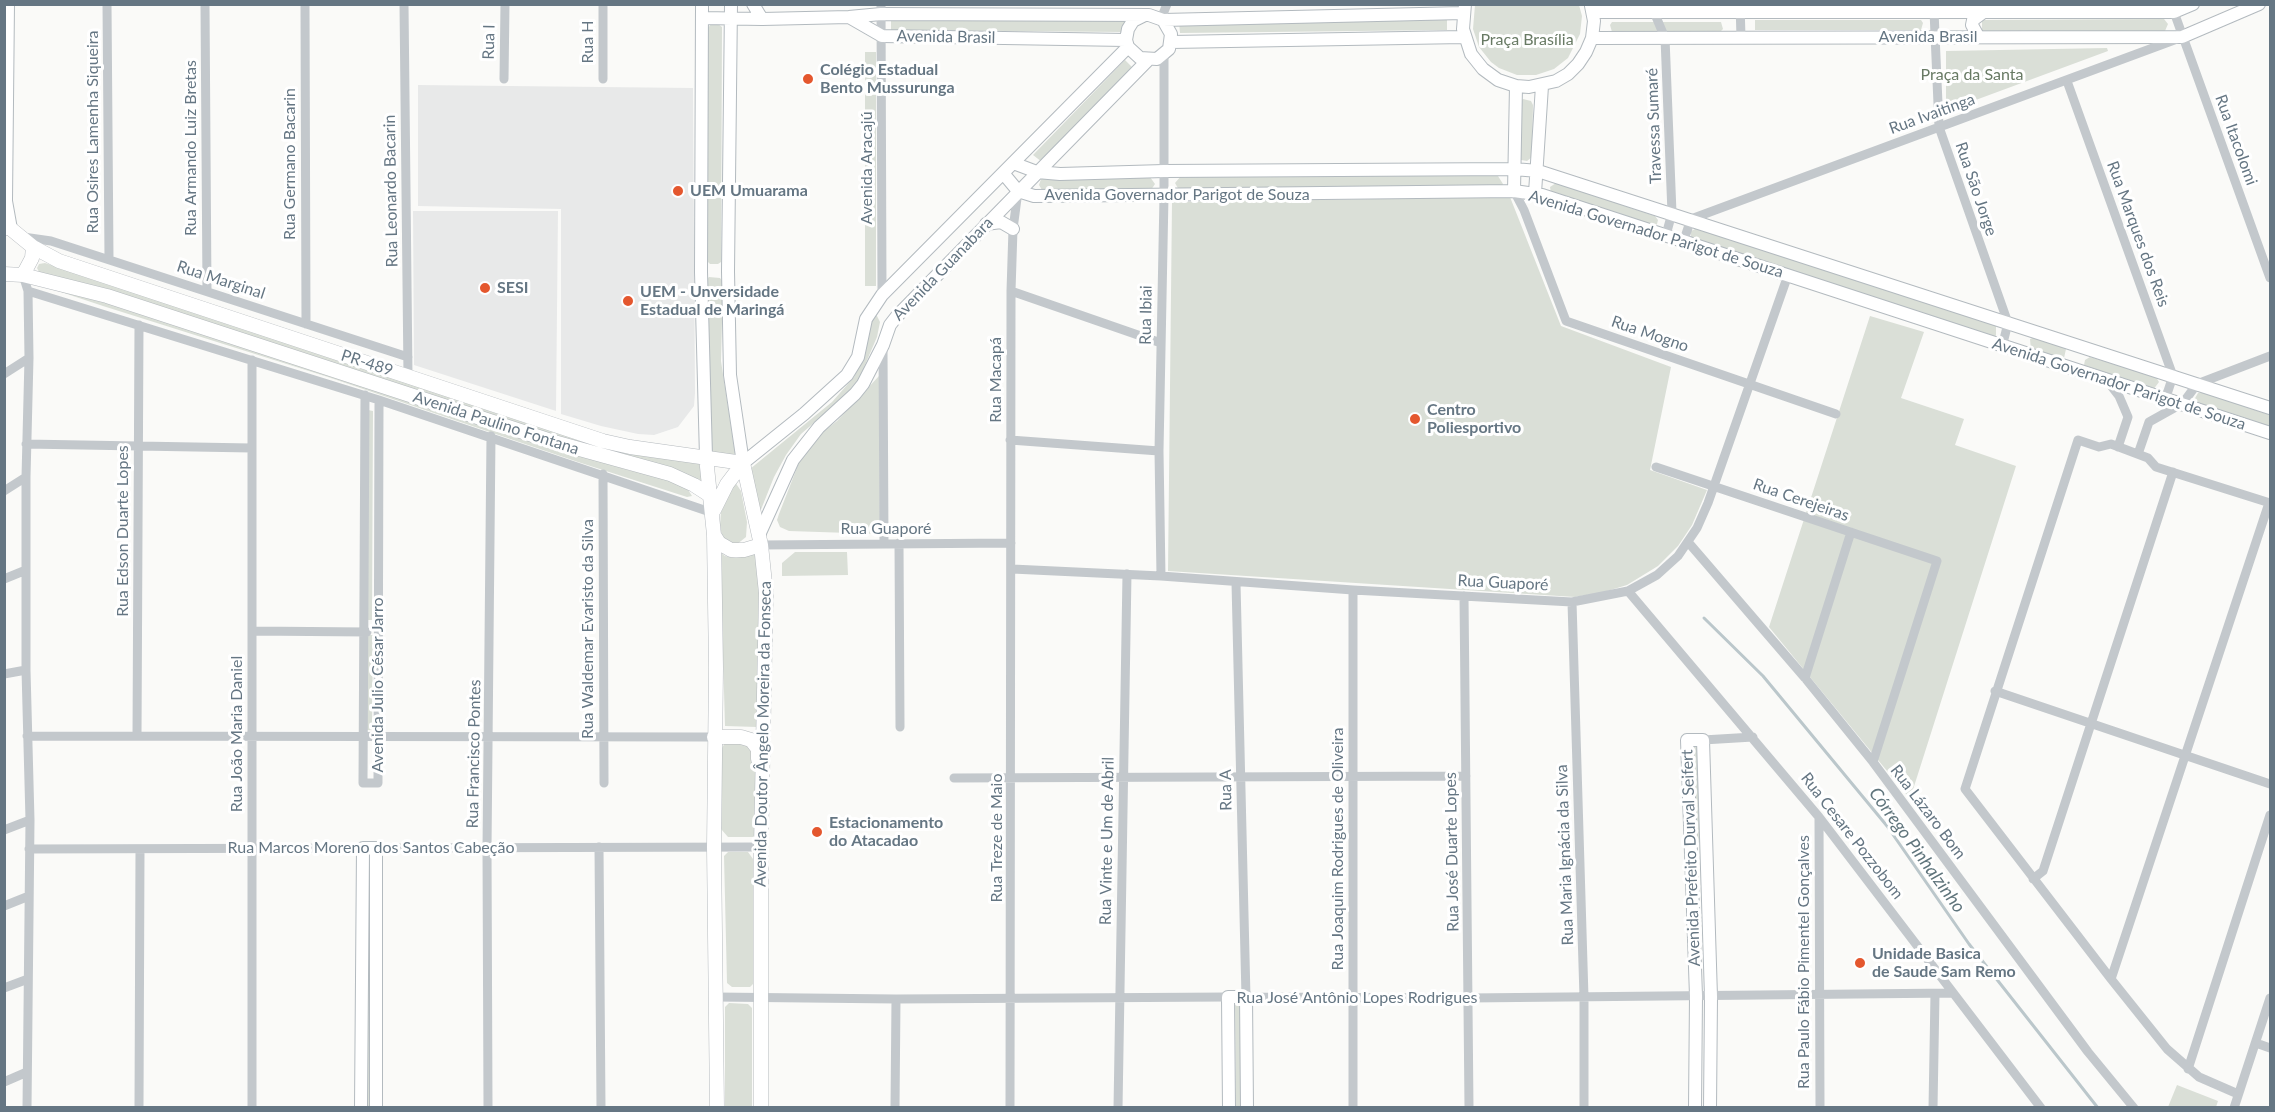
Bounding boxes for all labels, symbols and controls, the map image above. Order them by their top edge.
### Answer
street label: Rua H [578,21,598,63]
street label: Rua I [479,24,499,60]
street label: Avenida Brasil [896,27,996,47]
street label: Avenida Brasil [1879,27,1977,47]
street label: Rua Osires Lamenha Siqueira [83,30,103,234]
park label: Praça Brasília [1480,30,1574,50]
street label: Rua Armando Luiz Bretas [181,60,201,236]
place label: Colégio Estadual Bento Mussurunga [820,60,955,98]
park label: Praça da Santa [1921,65,2023,85]
street label: Travessa Sumaré [1642,68,1666,184]
marker: Colégio Estadual Bento Mussurunga [801,72,815,86]
street label: Rua Germano Bacarin [280,88,300,240]
street label: Rua Ivaitinga [1886,90,1978,138]
street label: Rua Itacolomi [2211,92,2261,188]
street label: Avenida Aracajú [857,111,877,225]
street label: Rua Leonardo Bacarin [380,115,402,267]
street label: Rua São Jorge [1951,139,2001,239]
street label: Rua Marques dos Reis [2103,158,2173,310]
place label: UEM Umuarama [690,181,808,201]
marker: UEM Umuarama [671,184,685,198]
street label: Avenida Governador Parigot de Souza [1044,185,1310,205]
street label: Avenida Governador Parigot de Souza [1526,186,1786,282]
street label: Avenida Guanabara [889,213,997,325]
street label: Rua Marginal [174,257,268,303]
place label: SESI [497,278,528,298]
marker: SESI [478,281,492,295]
place label: UEM - Unversidade Estadual de Maringá [640,282,784,320]
street label: Rua Ibiai [1136,285,1156,345]
marker: UEM - Unversidade Estadual de Maringá [621,294,635,308]
street label: Rua Mogno [1609,312,1691,356]
street label: Avenida Governador Parigot de Souza [1990,334,2248,434]
street label: Rua Macapá [986,337,1006,423]
street label: PR-489 [339,346,395,380]
street label: Avenida Paulino Fontana [411,387,581,459]
place label: Centro Poliesportivo [1427,400,1521,438]
marker: Centro Poliesportivo [1408,412,1422,426]
street label: Rua Edson Duarte Lopes [113,445,133,617]
street label: Rua Cerejeiras [1750,475,1852,525]
street label: Rua Waldemar Evaristo da Silva [578,519,598,739]
street label: Rua Guaporé [840,519,932,539]
street label: Rua Guaporé [1457,571,1549,595]
street label: Avenida Doutor Ângelo Moreira da Fonseca [751,581,775,887]
street label: Avenida Julio César Jarro [368,597,388,773]
street label: Rua João Maria Daniel [227,656,247,812]
street label: Rua Francisco Pontes [463,679,485,829]
street label: Rua Joaquim Rodrigues de Oliveira [1328,728,1348,970]
street label: Avenida Prefeito Durval Seifert [1678,749,1704,967]
street label: Rua Vinte e Um de Abril [1096,757,1118,925]
street label: Rua Lázaro Bom [1886,761,1970,863]
street label: Rua Maria Ignácia da Silva [1552,764,1578,946]
street label: Rua A [1216,769,1236,811]
street label: Rua Cesare Pozzobom [1797,769,1907,903]
street label: Rua José Duarte Lopes [1441,772,1463,932]
street label: Rua Treze de Maio [987,774,1007,902]
water label: Córrego Pinhalzinho [1864,783,1970,917]
place label: Estacionamento do Atacadao [829,813,943,851]
marker: Estacionamento do Atacadao [810,825,824,839]
street label: Rua Paulo Fábio Pimentel Gonçalves [1794,835,1814,1089]
street label: Rua Marcos Moreno dos Santos Cabeção [228,838,514,858]
place label: Unidade Basica de Saude Sam Remo [1872,944,2016,982]
marker: Unidade Basica de Saude Sam Remo [1853,956,1867,970]
street label: Rua José Antônio Lopes Rodrigues [1237,988,1477,1008]

